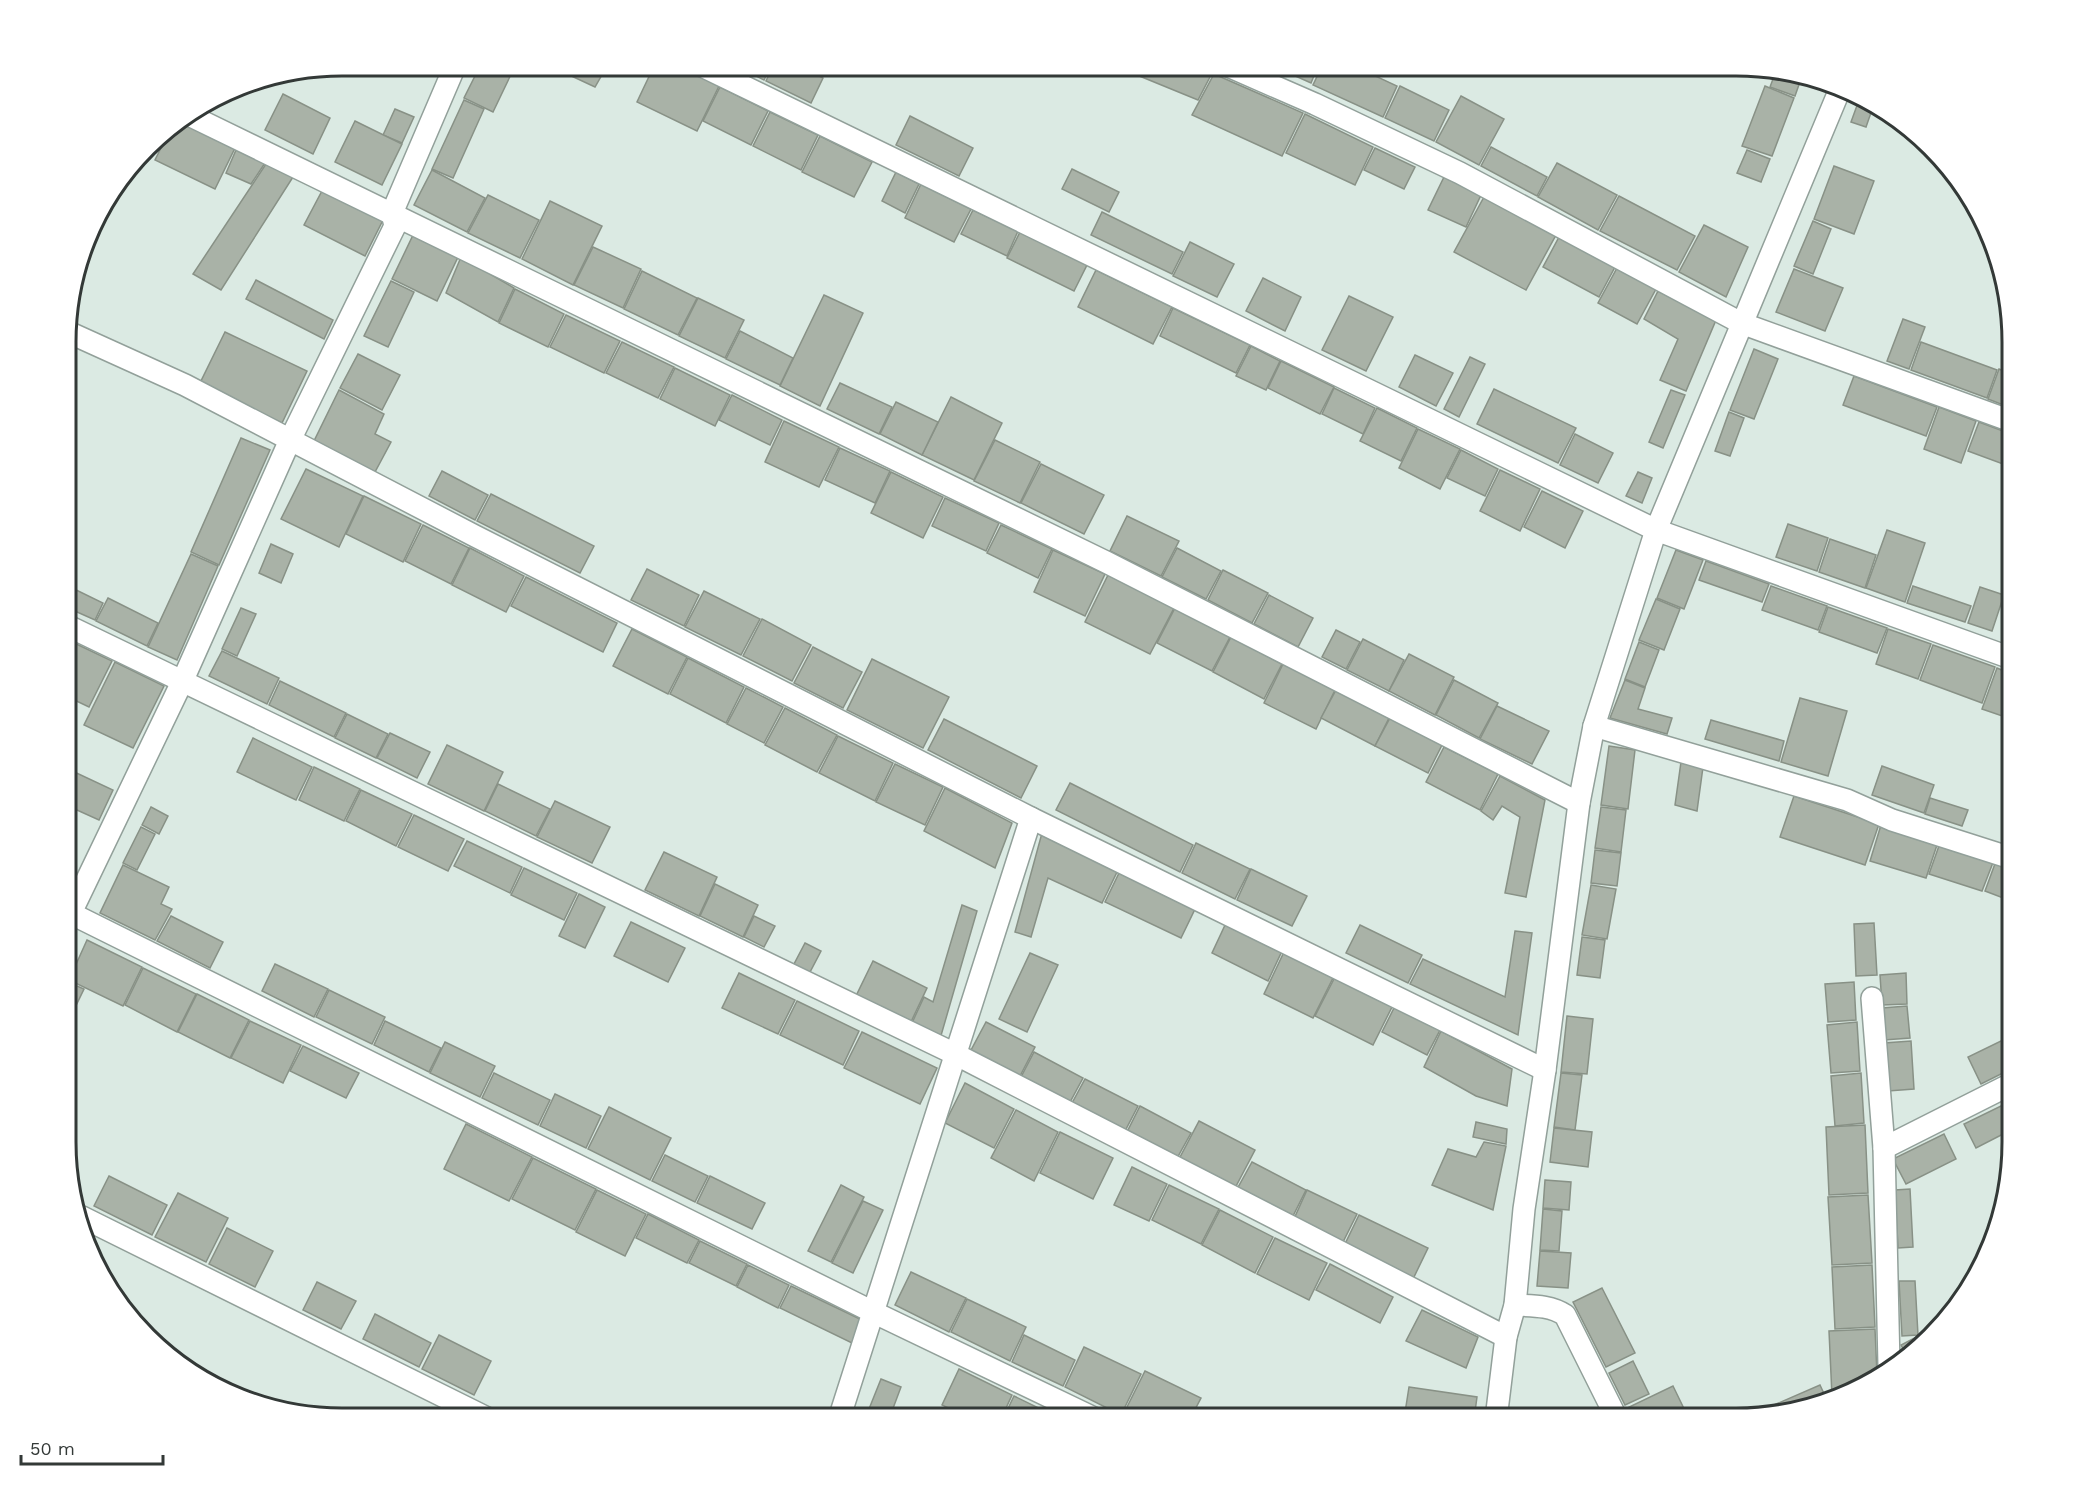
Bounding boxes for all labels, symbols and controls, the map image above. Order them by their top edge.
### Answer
scale bar [21,1428,164,1466]
text: 50 m [30,1438,75,1459]

